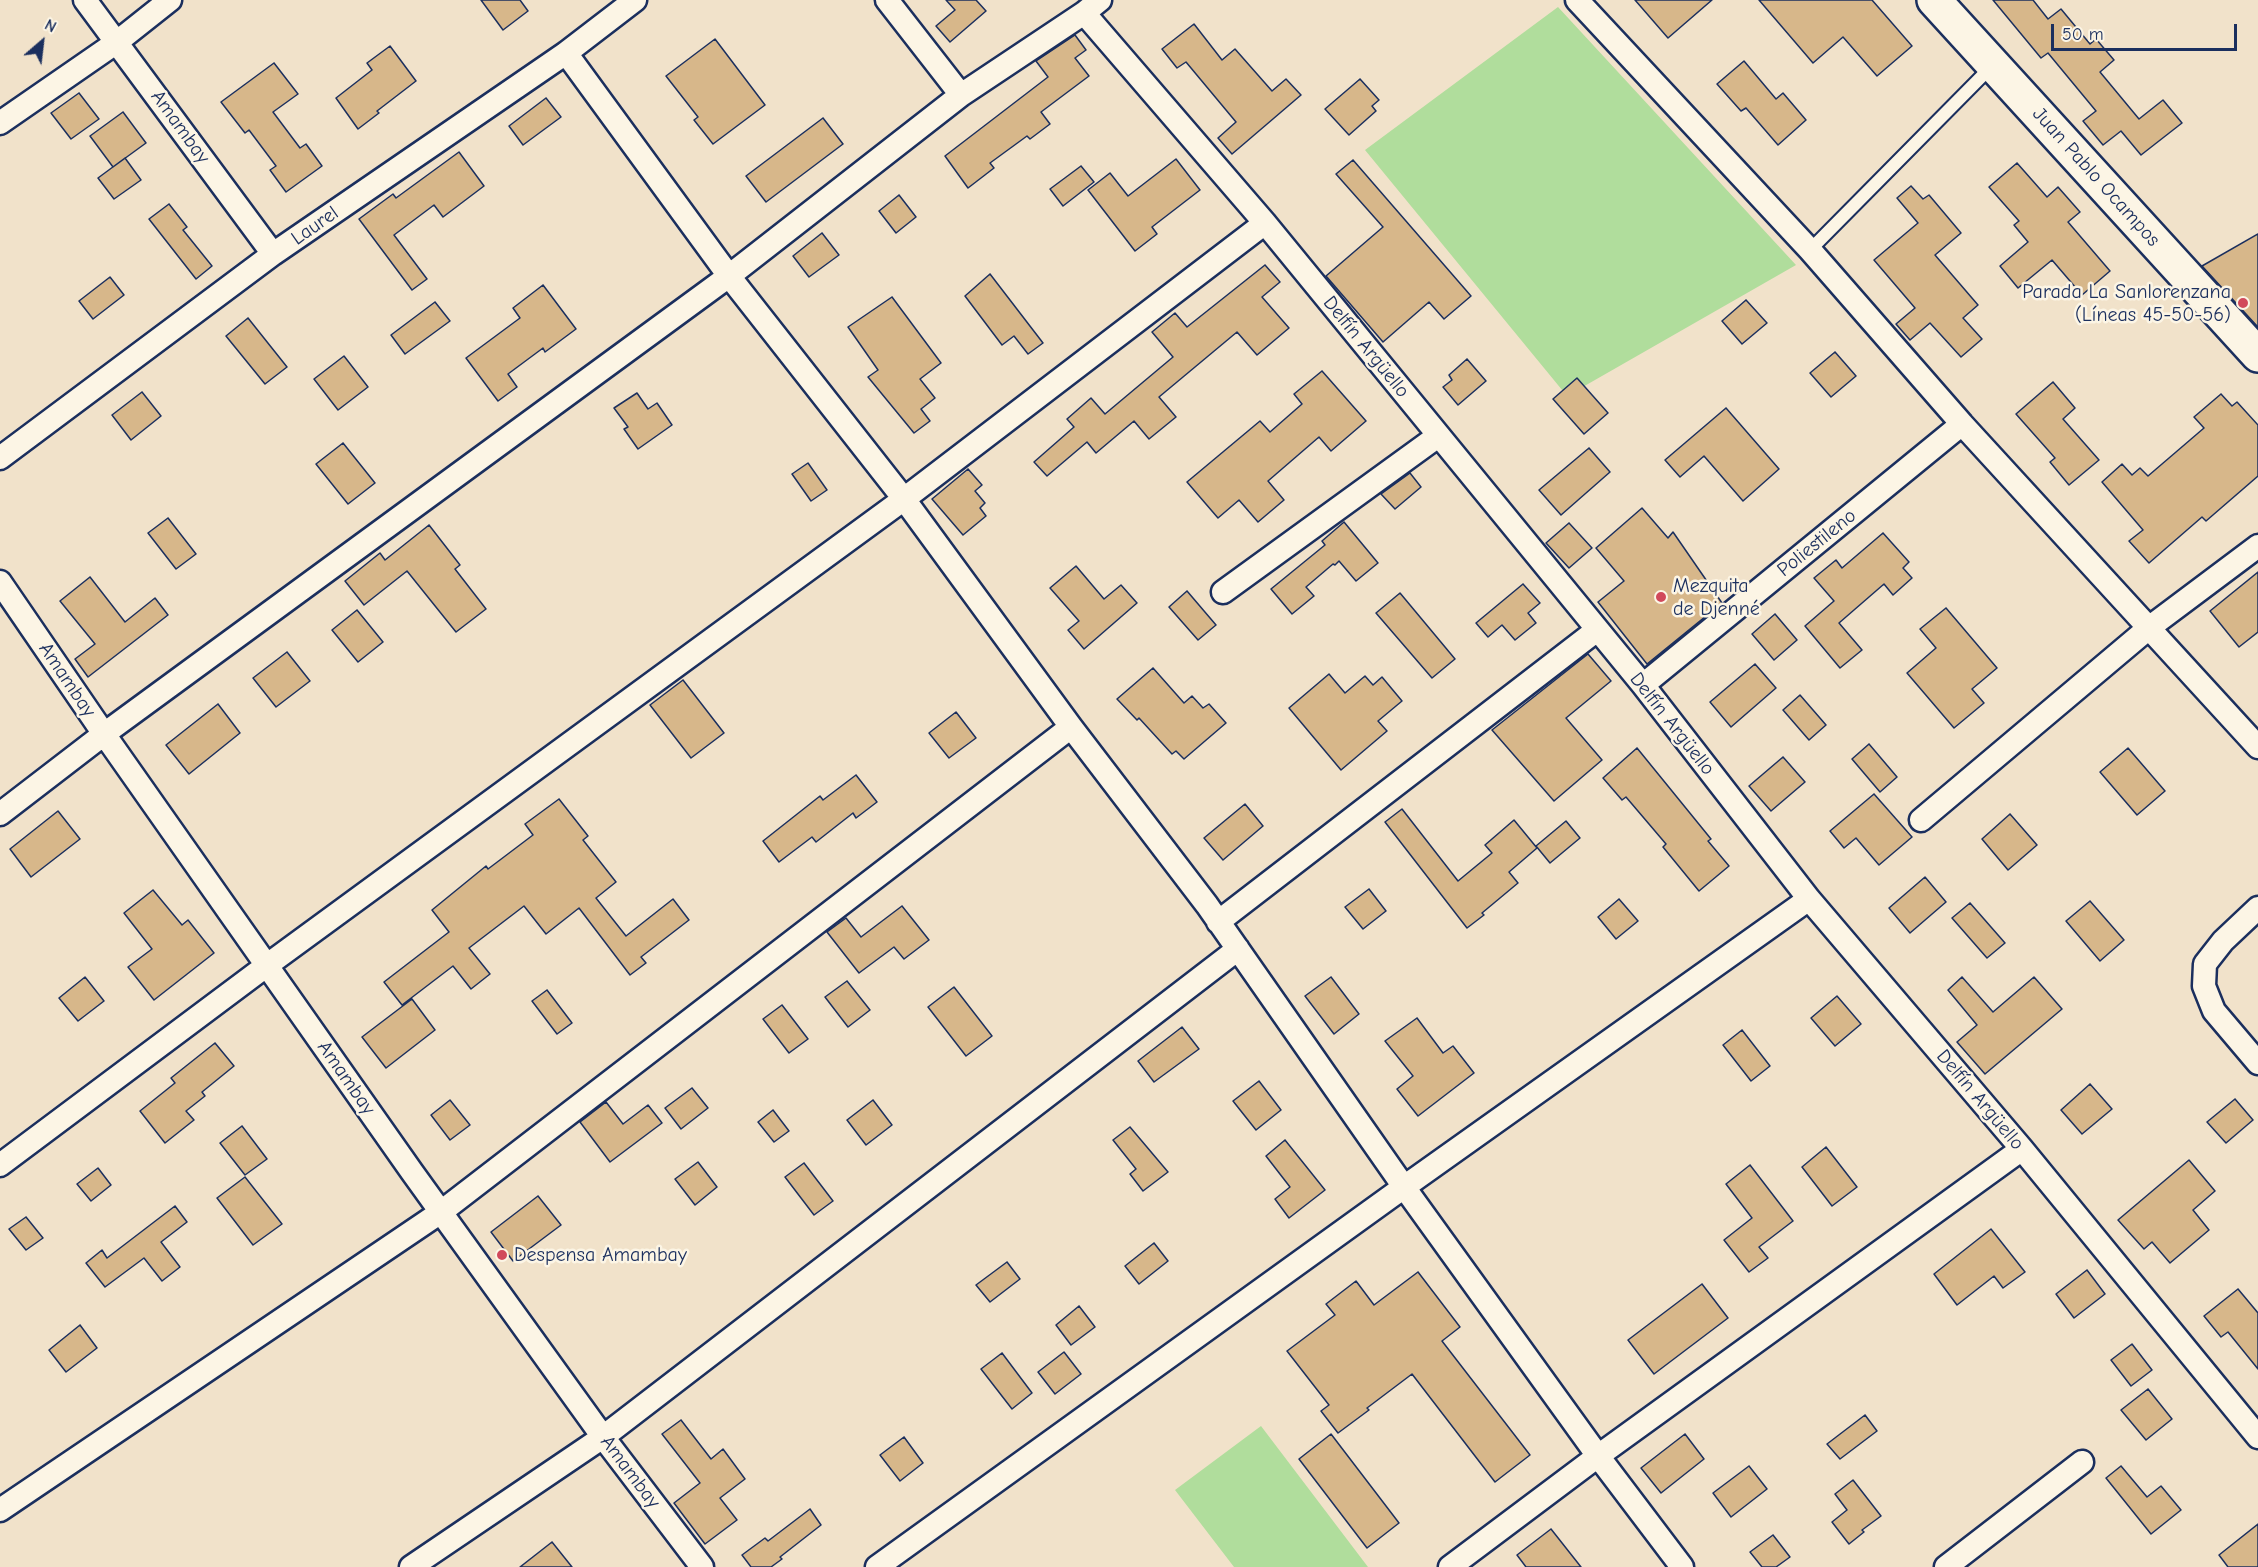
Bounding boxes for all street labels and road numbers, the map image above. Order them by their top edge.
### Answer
street label: Amambay [145,86,215,168]
street label: Juan Pablo Ocampos [2027,102,2165,252]
street label: Laurel [287,201,343,251]
street label: Delfín Argüello [1318,291,1414,403]
street label: Poliestileno [1773,504,1861,582]
street label: Amambay [33,638,101,722]
street label: Delfín Argüello [1624,668,1720,780]
street label: Amambay [312,1036,380,1120]
street label: Delfín Argüello [1931,1045,2029,1155]
street label: Amambay [595,1431,665,1513]

